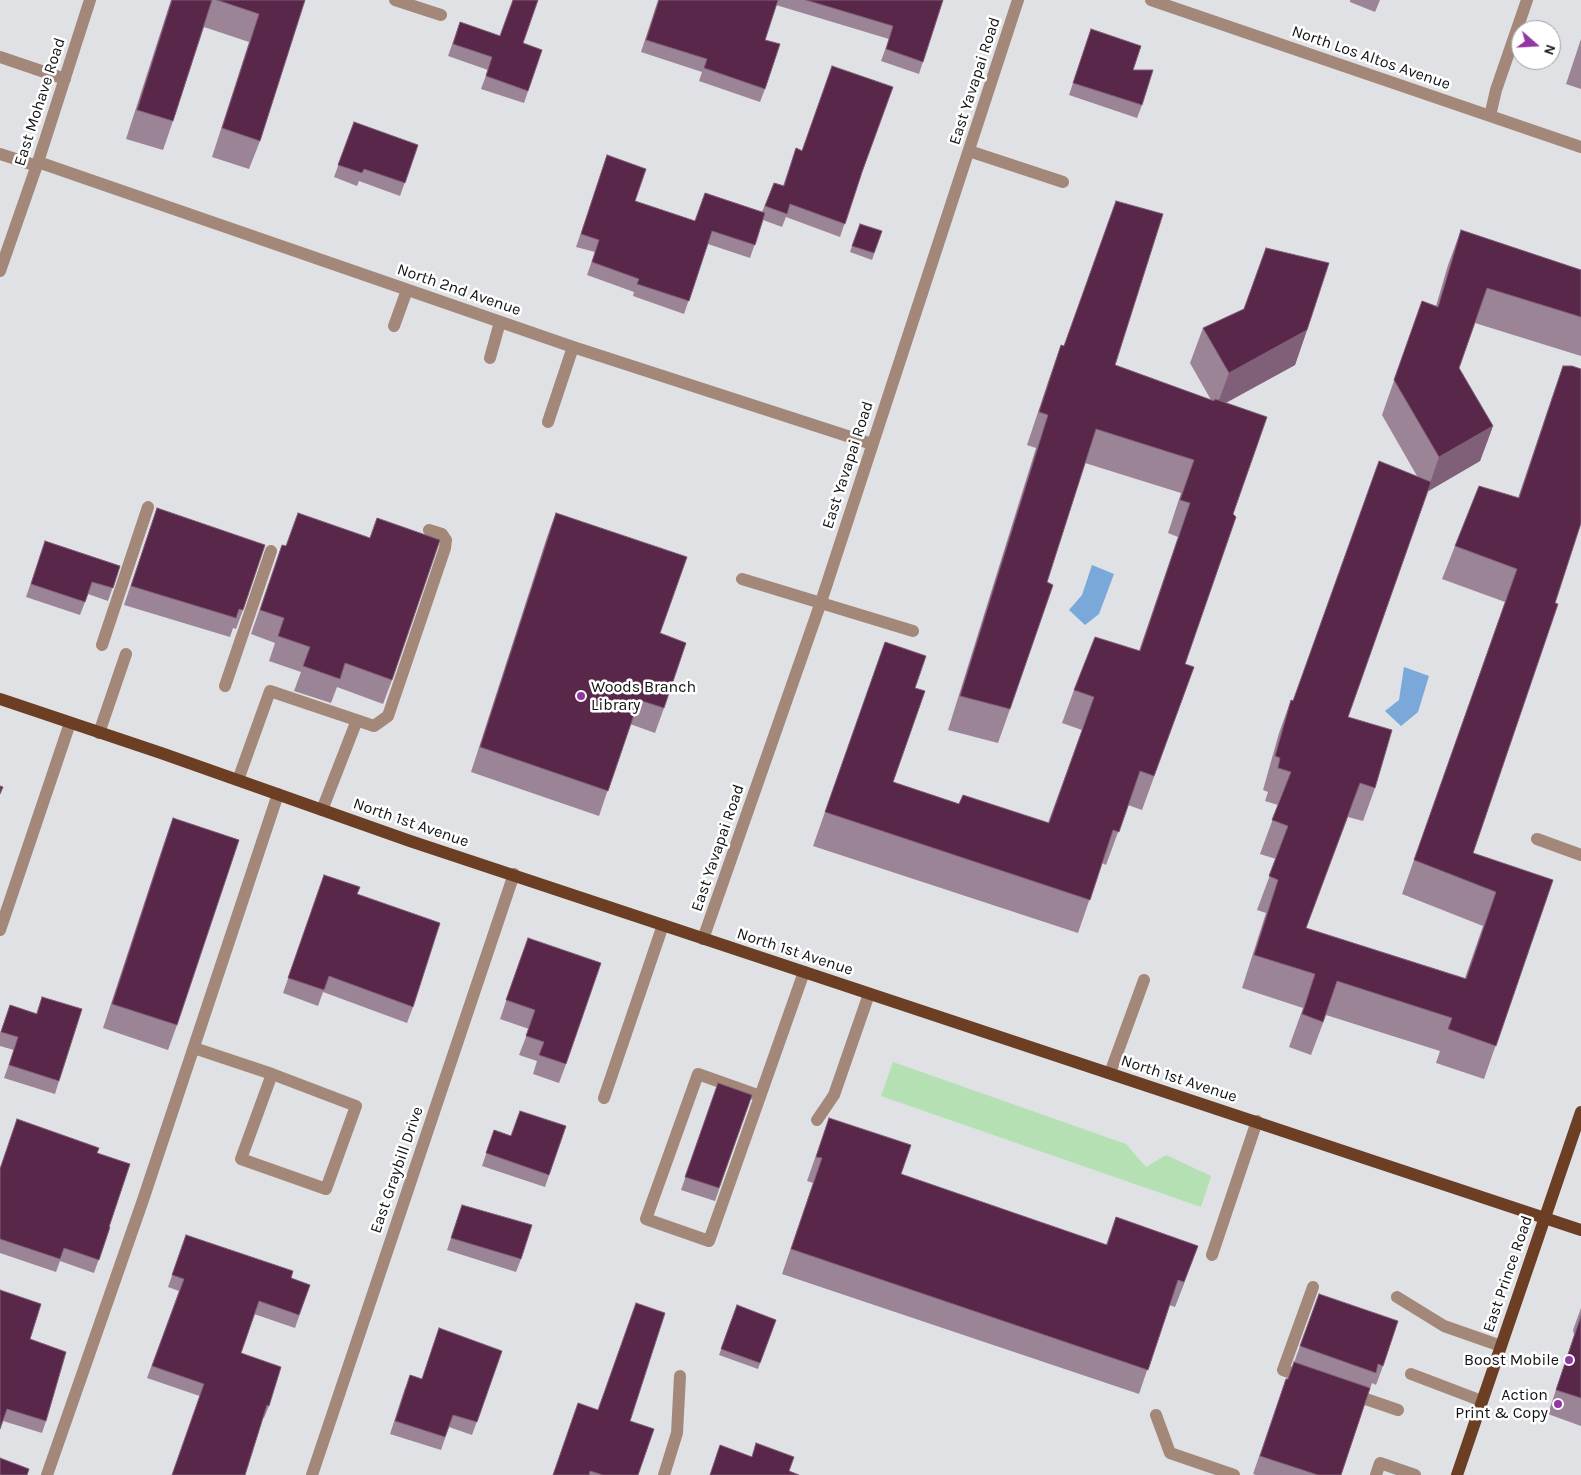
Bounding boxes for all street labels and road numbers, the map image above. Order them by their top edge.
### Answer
street label: East Yavapai Road [945,15,1005,147]
street label: North Los Altos Avenue [1289,22,1453,94]
street label: East Mohave Road [10,35,70,169]
street label: North 2nd Avenue [395,260,523,320]
street label: East Yavapai Road [818,399,878,531]
street label: East Yavapai Road [687,782,749,914]
street label: North 1st Avenue [351,794,471,852]
street label: North 1st Avenue [734,924,856,980]
street label: North 1st Avenue [1118,1051,1240,1107]
street label: East Graybill Drive [366,1104,428,1236]
street label: East Prince Road [1479,1213,1537,1335]

